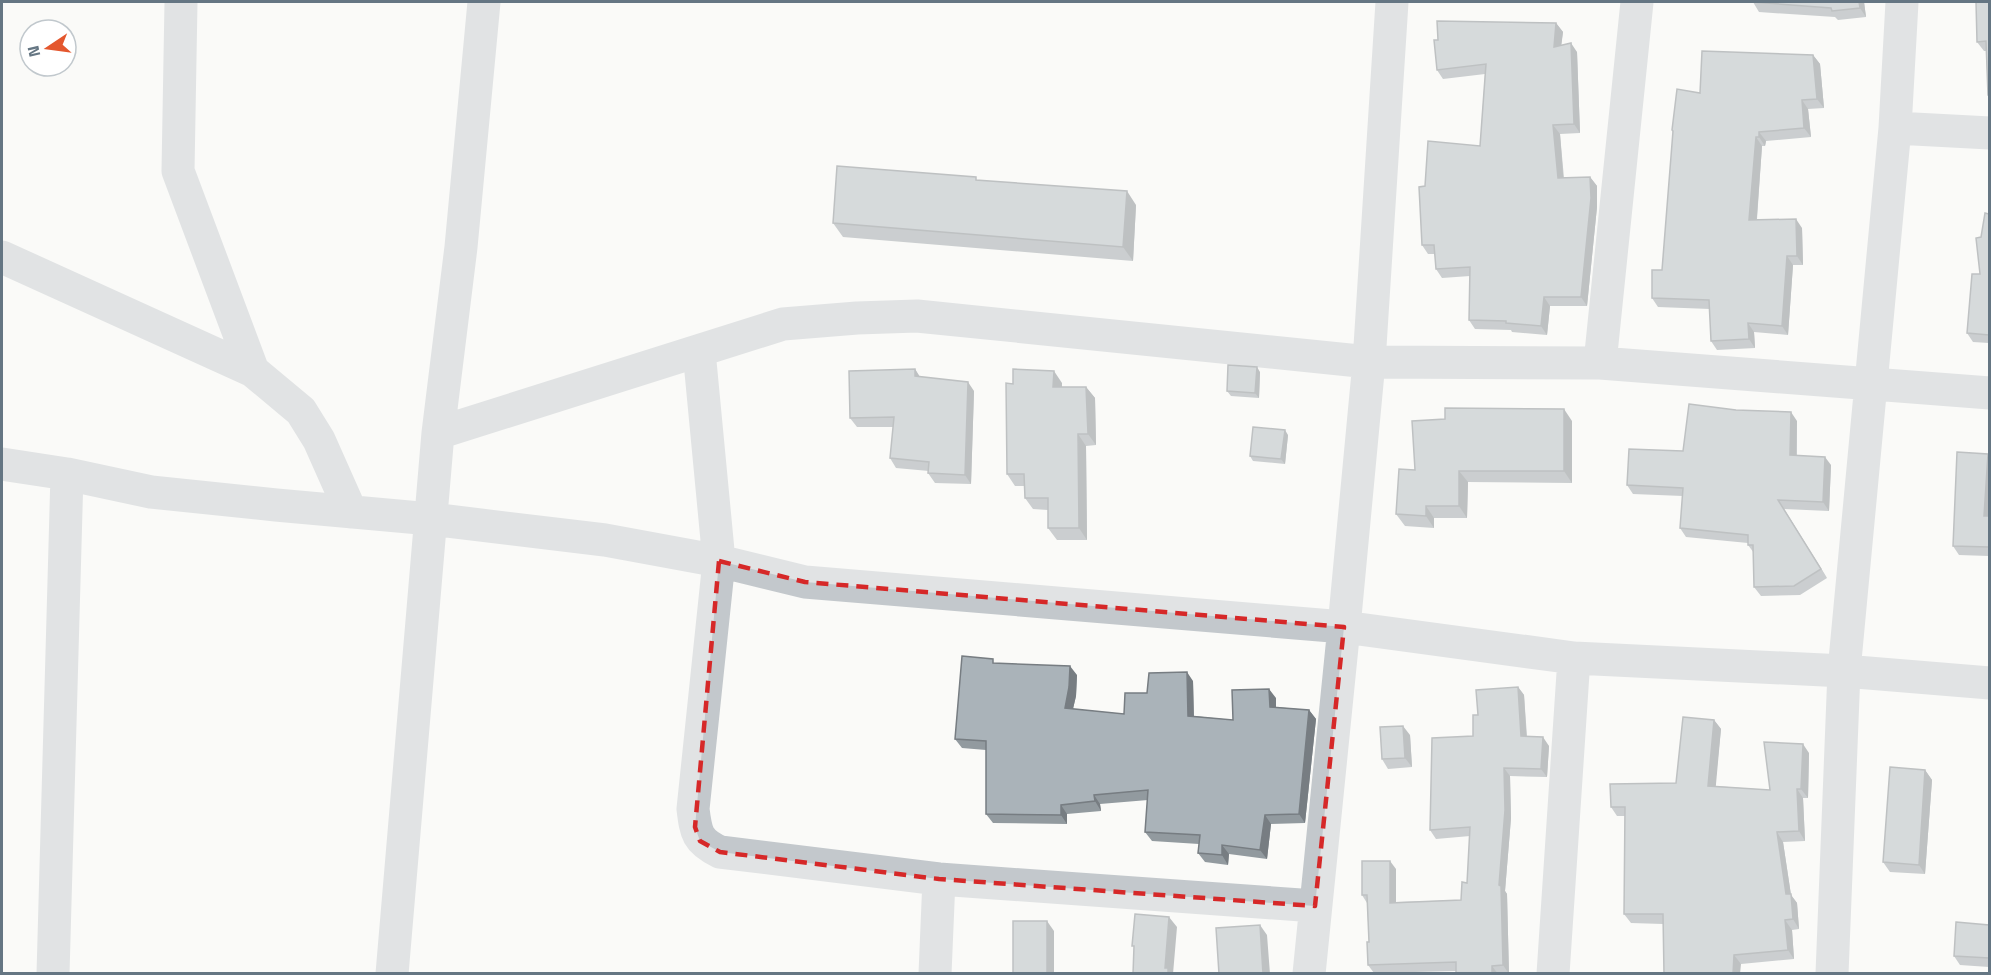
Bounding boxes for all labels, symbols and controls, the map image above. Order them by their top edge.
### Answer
north arrow [18,18,78,78]
text: N [20,43,46,59]

